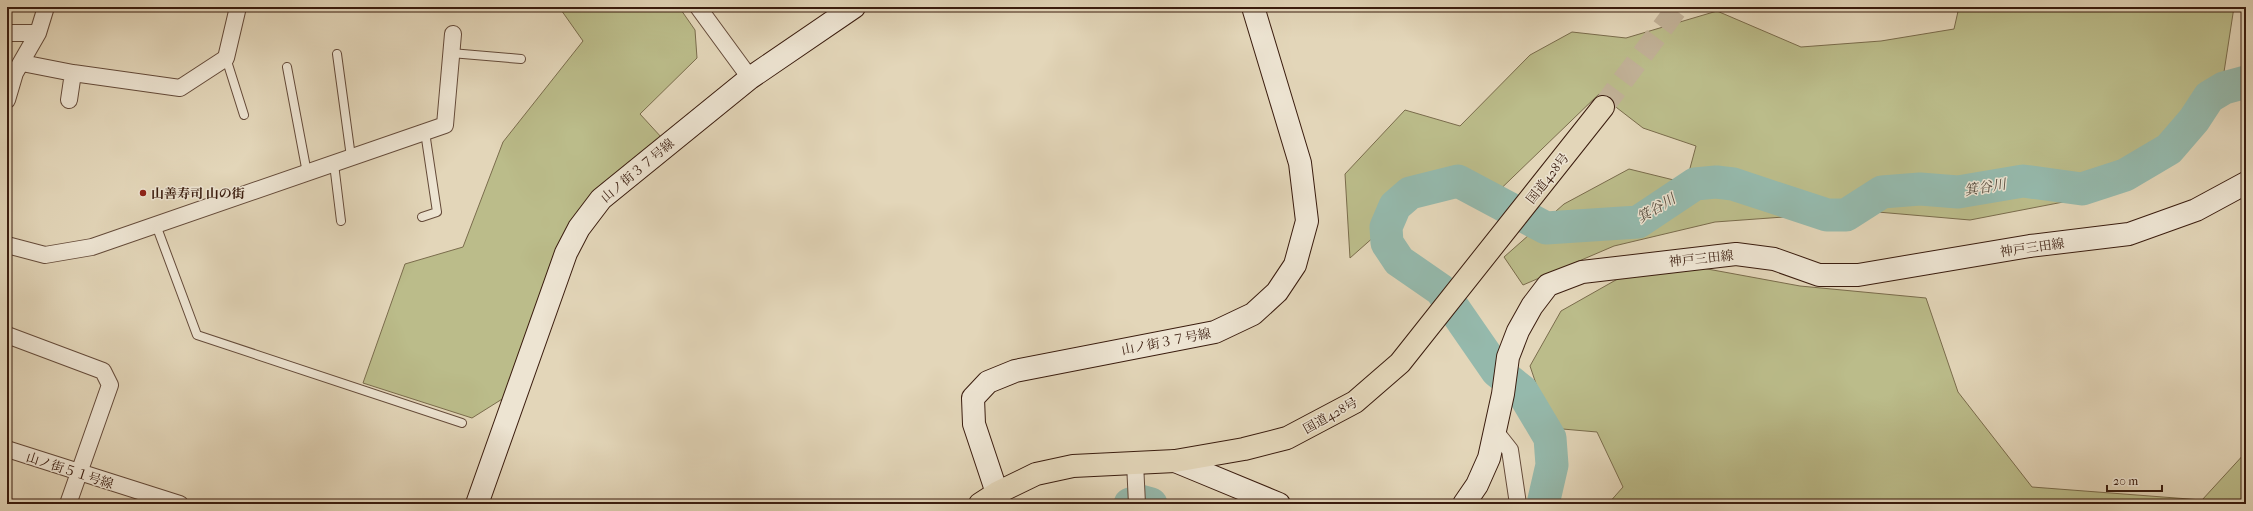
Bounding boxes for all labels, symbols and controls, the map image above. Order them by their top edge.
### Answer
street label: 山ノ街３７号線 [598,135,677,205]
street label: 国道428号 [1523,150,1572,207]
water label: 箕谷川 [1963,176,2009,199]
place label: 山善寿司 山の街 [151,186,245,201]
marker: 山善寿司 山の街 [138,188,148,198]
water label: 箕谷川 [1634,189,1680,227]
street label: 神戸三田線 [1999,236,2065,259]
street label: 神戸三田線 [1668,248,1734,269]
street label: 山ノ街３７号線 [1120,325,1212,358]
street label: 国道428号 [1300,394,1360,437]
street label: 山ノ街５１号線 [24,449,115,492]
scale bar [2107,467,2162,493]
text: 20 m [2113,474,2138,488]

